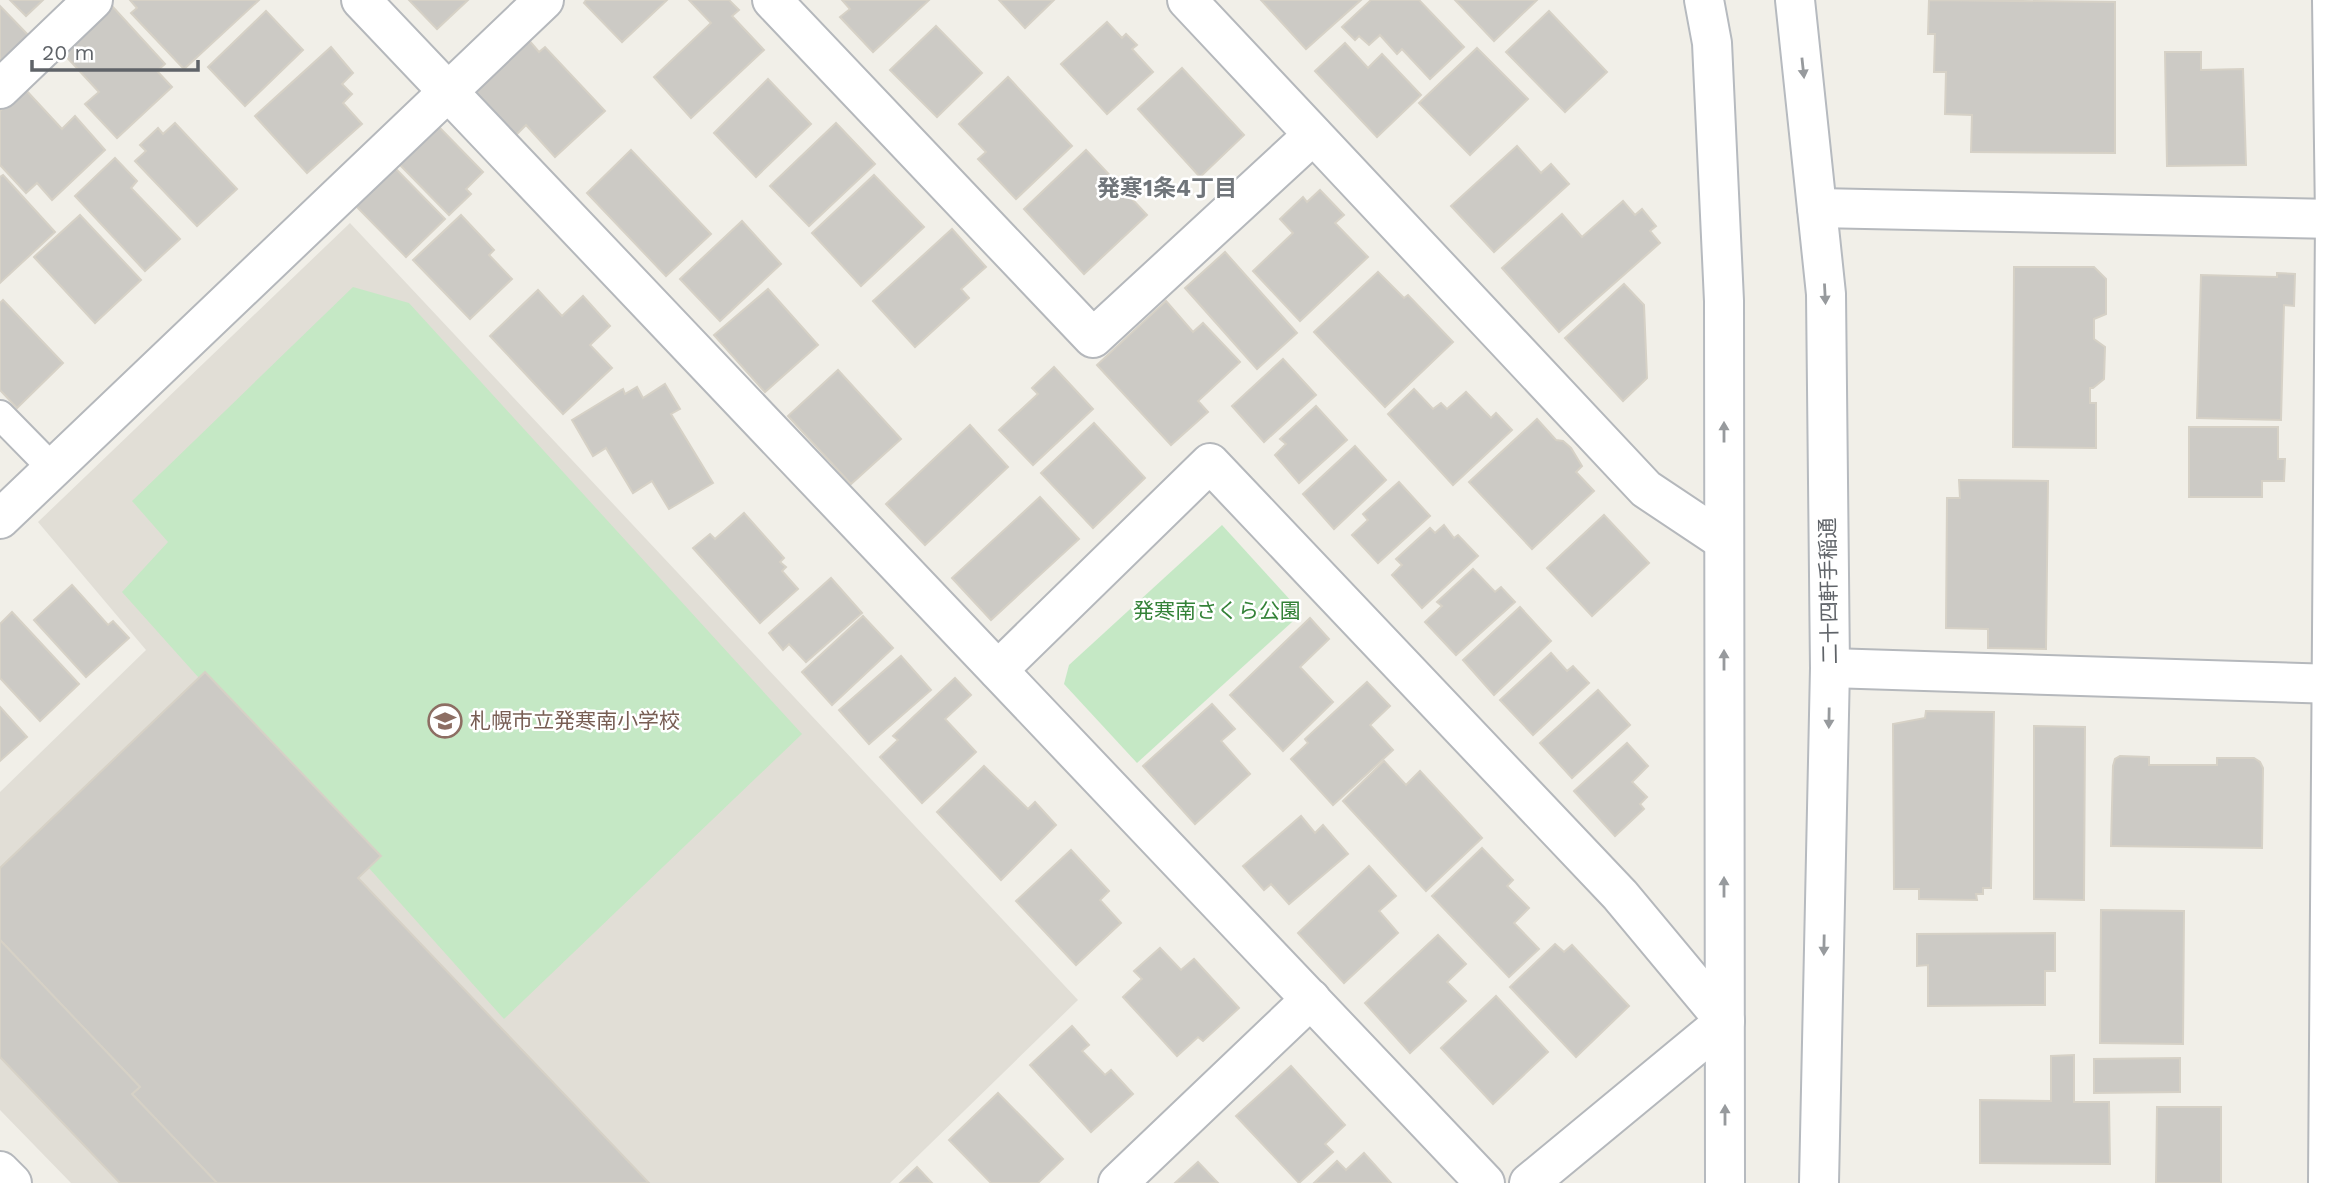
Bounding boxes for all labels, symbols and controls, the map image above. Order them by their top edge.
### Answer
scale bar [32,28,198,72]
text: 20 m [42,40,94,65]
one-way arrow [1798,57,1809,79]
district label: 発寒1条4丁目 [1097,175,1237,202]
one-way arrow [1820,283,1831,305]
one-way arrow [1718,421,1730,443]
street label: 二十四軒手稲通 [1815,517,1842,665]
park label: 発寒南さくら公園 [1133,598,1301,623]
one-way arrow [1718,649,1730,671]
school or university icon: 札幌市立発寒南小学校 [426,702,464,740]
one-way arrow [1824,707,1835,729]
place label: 札幌市立発寒南小学校 [470,708,680,733]
one-way arrow [1718,876,1730,898]
one-way arrow [1819,934,1830,956]
one-way arrow [1719,1104,1731,1126]

